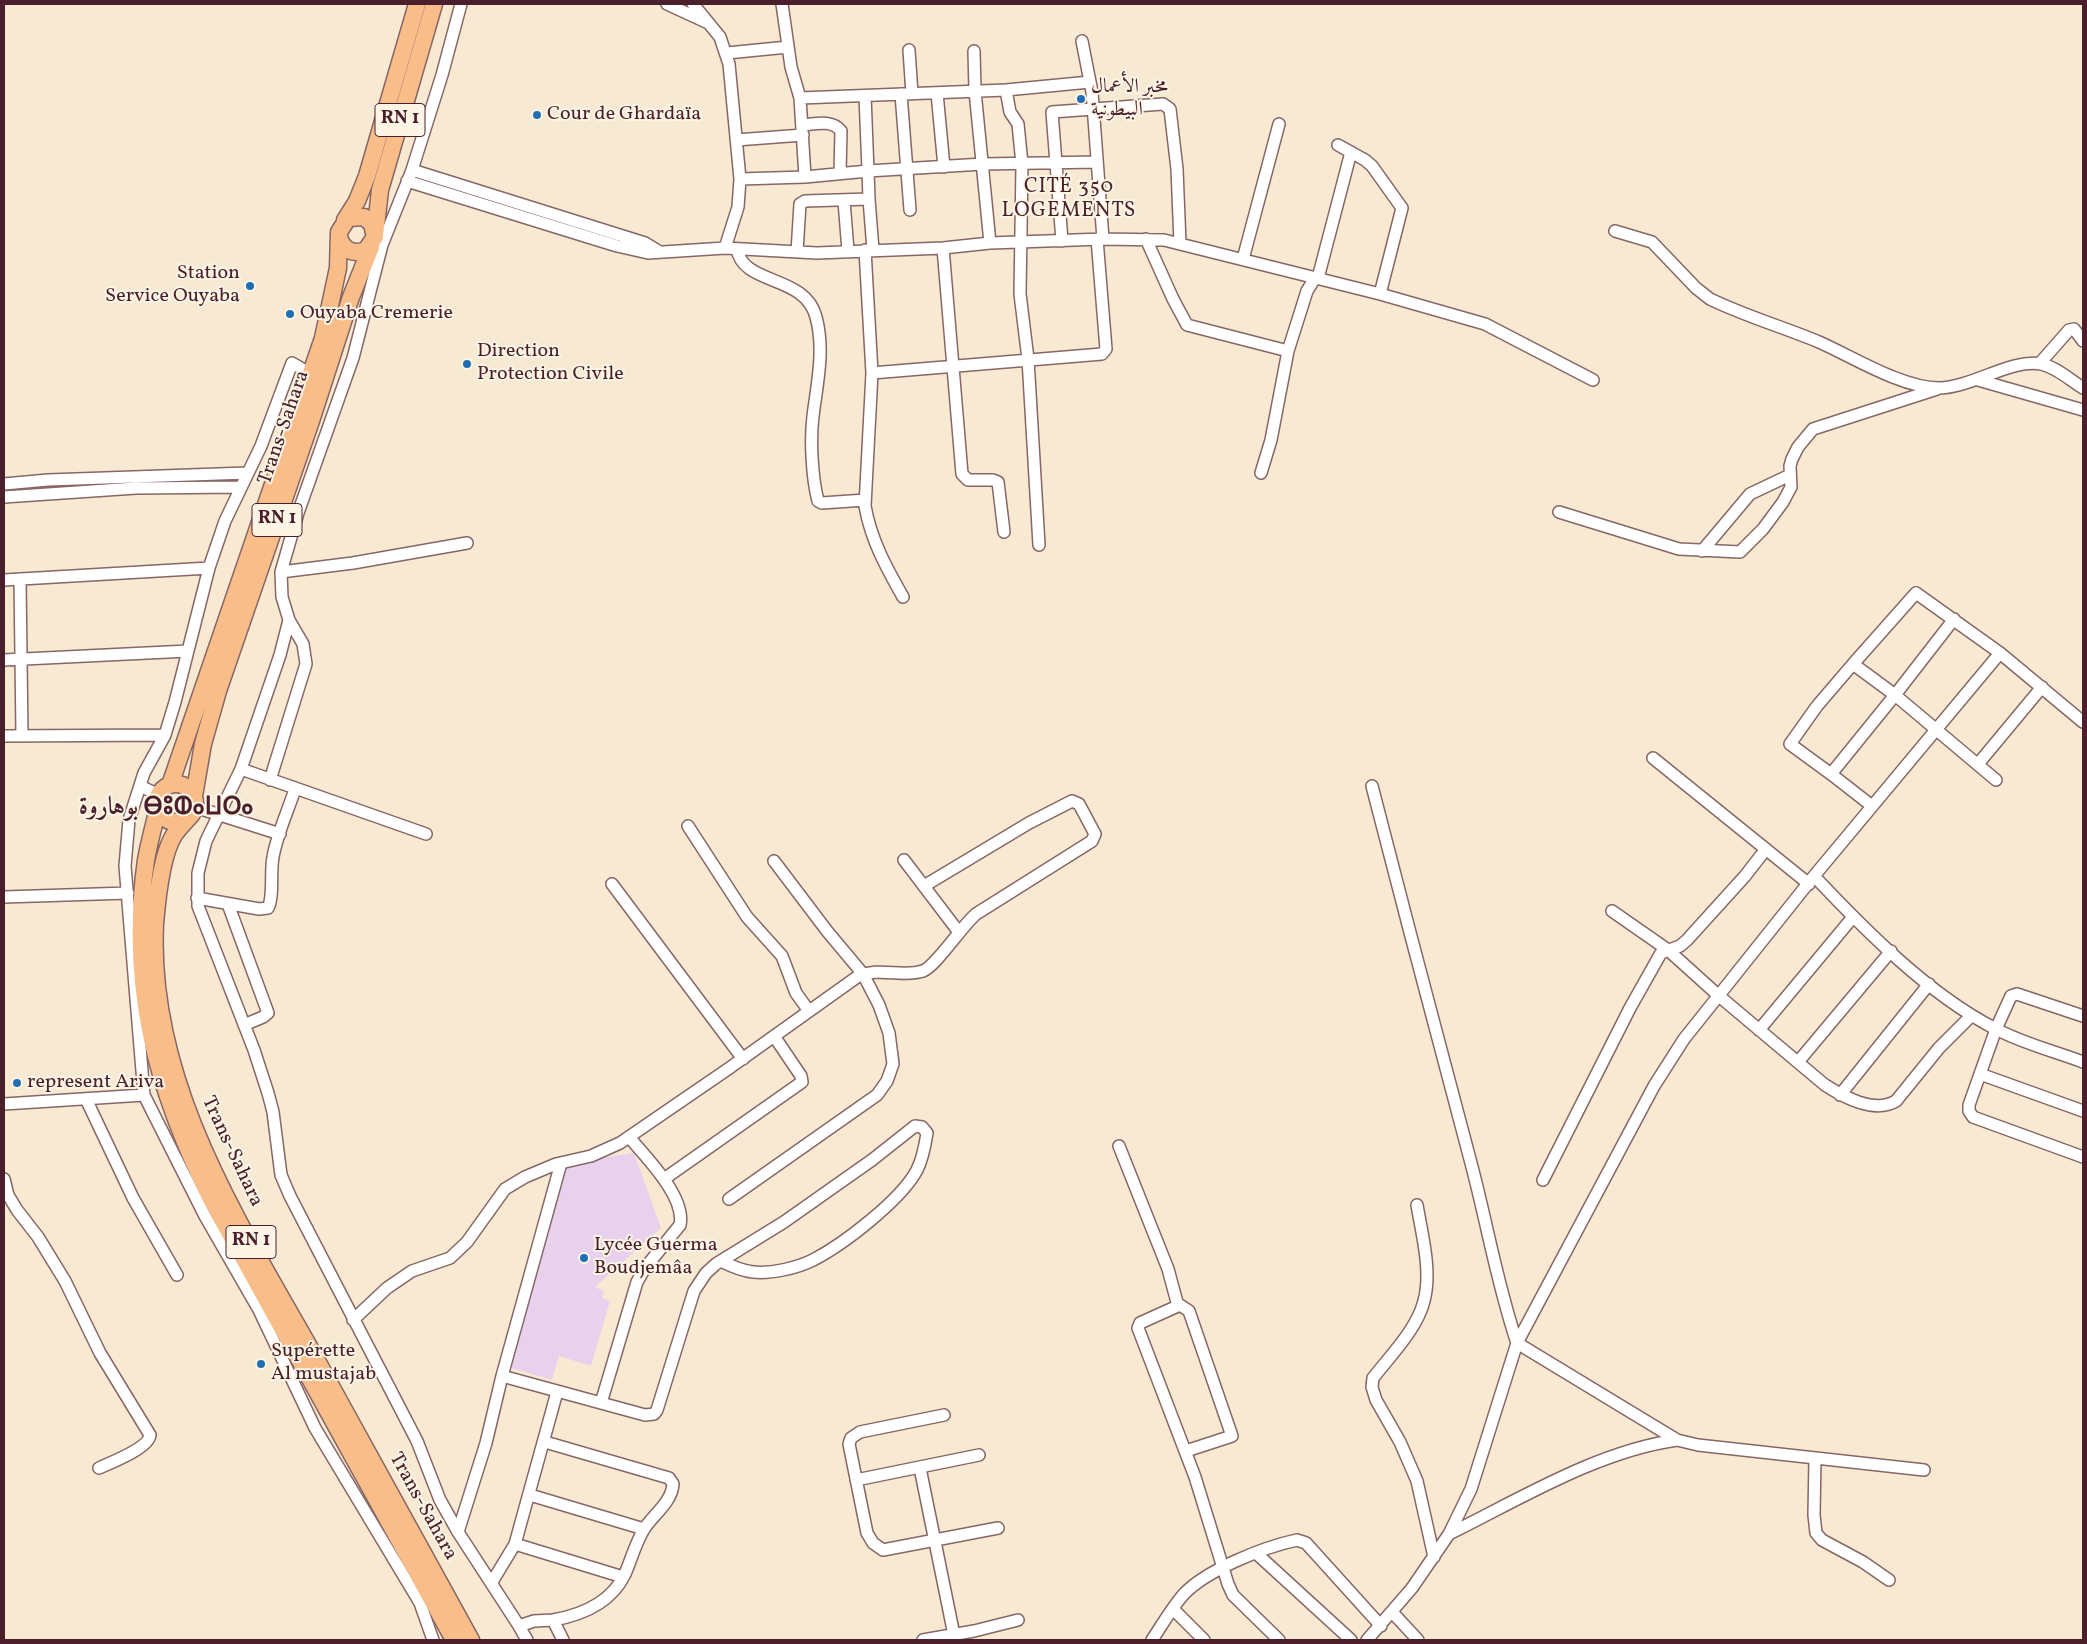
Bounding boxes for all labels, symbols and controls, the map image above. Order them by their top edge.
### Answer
place label: مخبر الأعمال البيطونية [1091,76,1168,123]
marker: مخبر الأعمال البيطونية [1075,93,1087,105]
place label: Cour de Ghardaïa [547,103,701,127]
road number: RN 1 [375,104,425,136]
marker: Cour de Ghardaïa [531,109,543,121]
district label: CITÉ 350 LOGEMENTS [1000,175,1138,225]
place label: Station Service Ouyaba [105,262,240,309]
marker: Station Service Ouyaba [244,280,256,292]
place label: Ouyaba Cremerie [300,302,453,326]
marker: Ouyaba Cremerie [284,308,296,320]
place label: Direction Protection Civile [477,340,624,387]
marker: Direction Protection Civile [461,358,473,370]
street label: Trans-Sahara [254,368,316,488]
road number: RN 1 [252,504,302,536]
district label: بوهاروة ⴱⵓⵀⴰⵡⵔⴰ [79,794,253,824]
place label: represent Ariva [27,1071,164,1095]
marker: represent Ariva [11,1077,23,1089]
street label: Trans-Sahara [195,1093,267,1211]
road number: RN 1 [226,1226,276,1258]
place label: Lycée Guerma Boudjemâa [594,1234,718,1281]
marker: Lycée Guerma Boudjemâa [578,1252,590,1264]
place label: Supérette Al mustajab [271,1340,376,1387]
marker: Supérette Al mustajab [255,1358,267,1370]
street label: Trans-Sahara [383,1449,461,1565]

